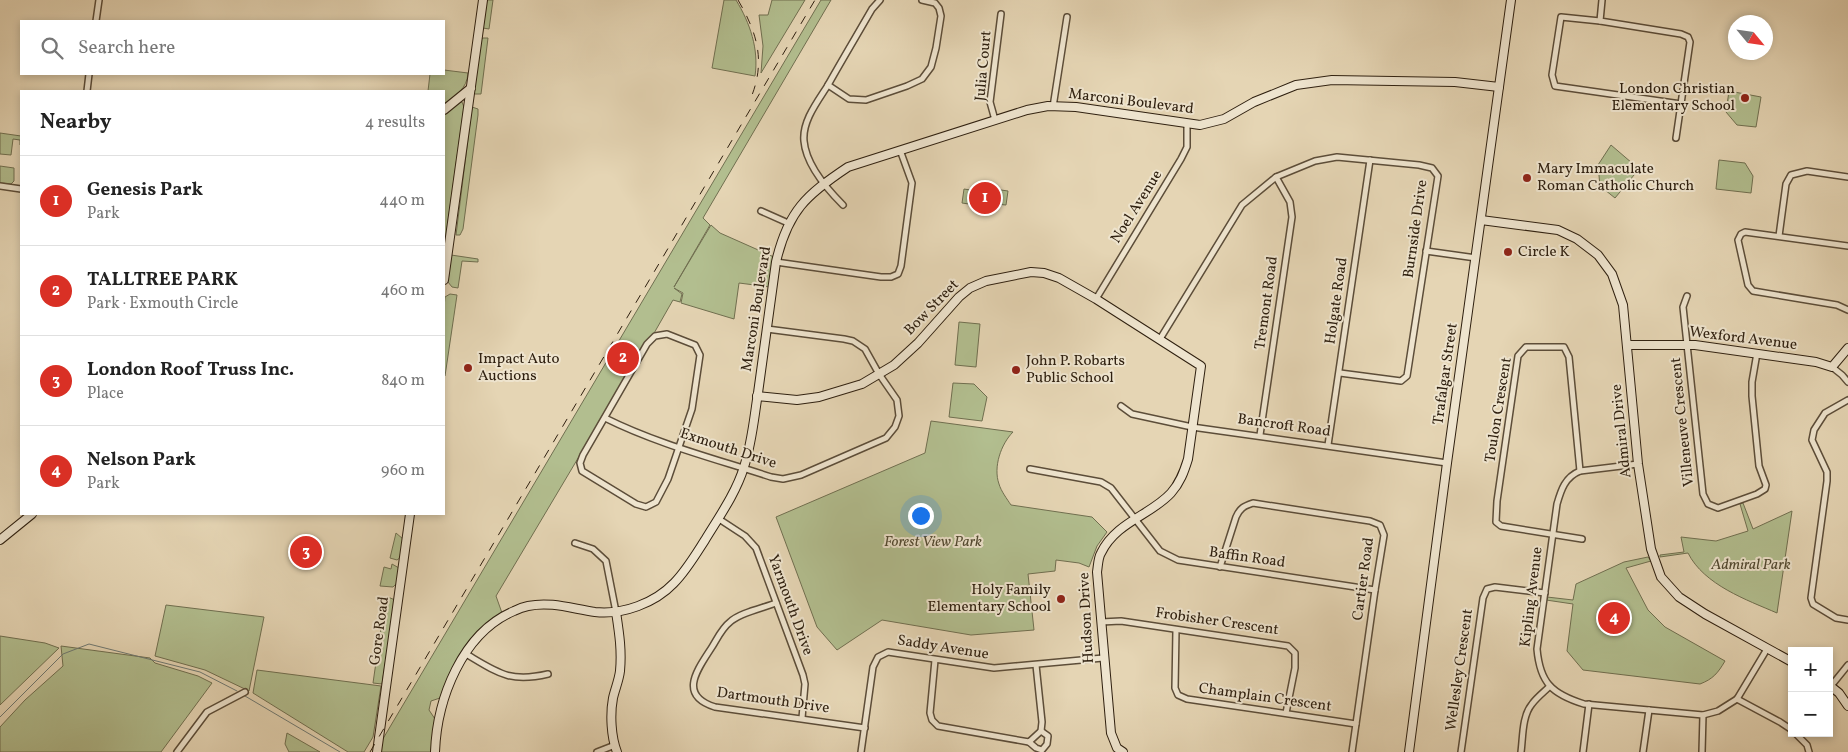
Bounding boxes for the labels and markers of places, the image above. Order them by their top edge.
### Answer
place label: London Christian Elementary School [1612,79,1735,117]
marker: London Christian Elementary School [1739,92,1751,104]
place label: Mary Immaculate Roman Catholic Church [1537,159,1694,197]
marker: Mary Immaculate Roman Catholic Church [1521,172,1533,184]
pin: 1 [969,179,1001,217]
place label: Circle K [1518,242,1570,263]
marker: Circle K [1502,246,1514,258]
pin: 2 [607,339,639,377]
place label: Impact Auto Auctions [478,349,559,387]
place label: John P. Robarts Public School [1026,351,1125,389]
marker: Impact Auto Auctions [462,362,474,374]
marker: John P. Robarts Public School [1010,364,1022,376]
pin: 3 [290,533,322,571]
place label: Holy Family Elementary School [928,580,1051,618]
marker: Holy Family Elementary School [1055,593,1067,605]
pin: 4 [1598,599,1630,637]

